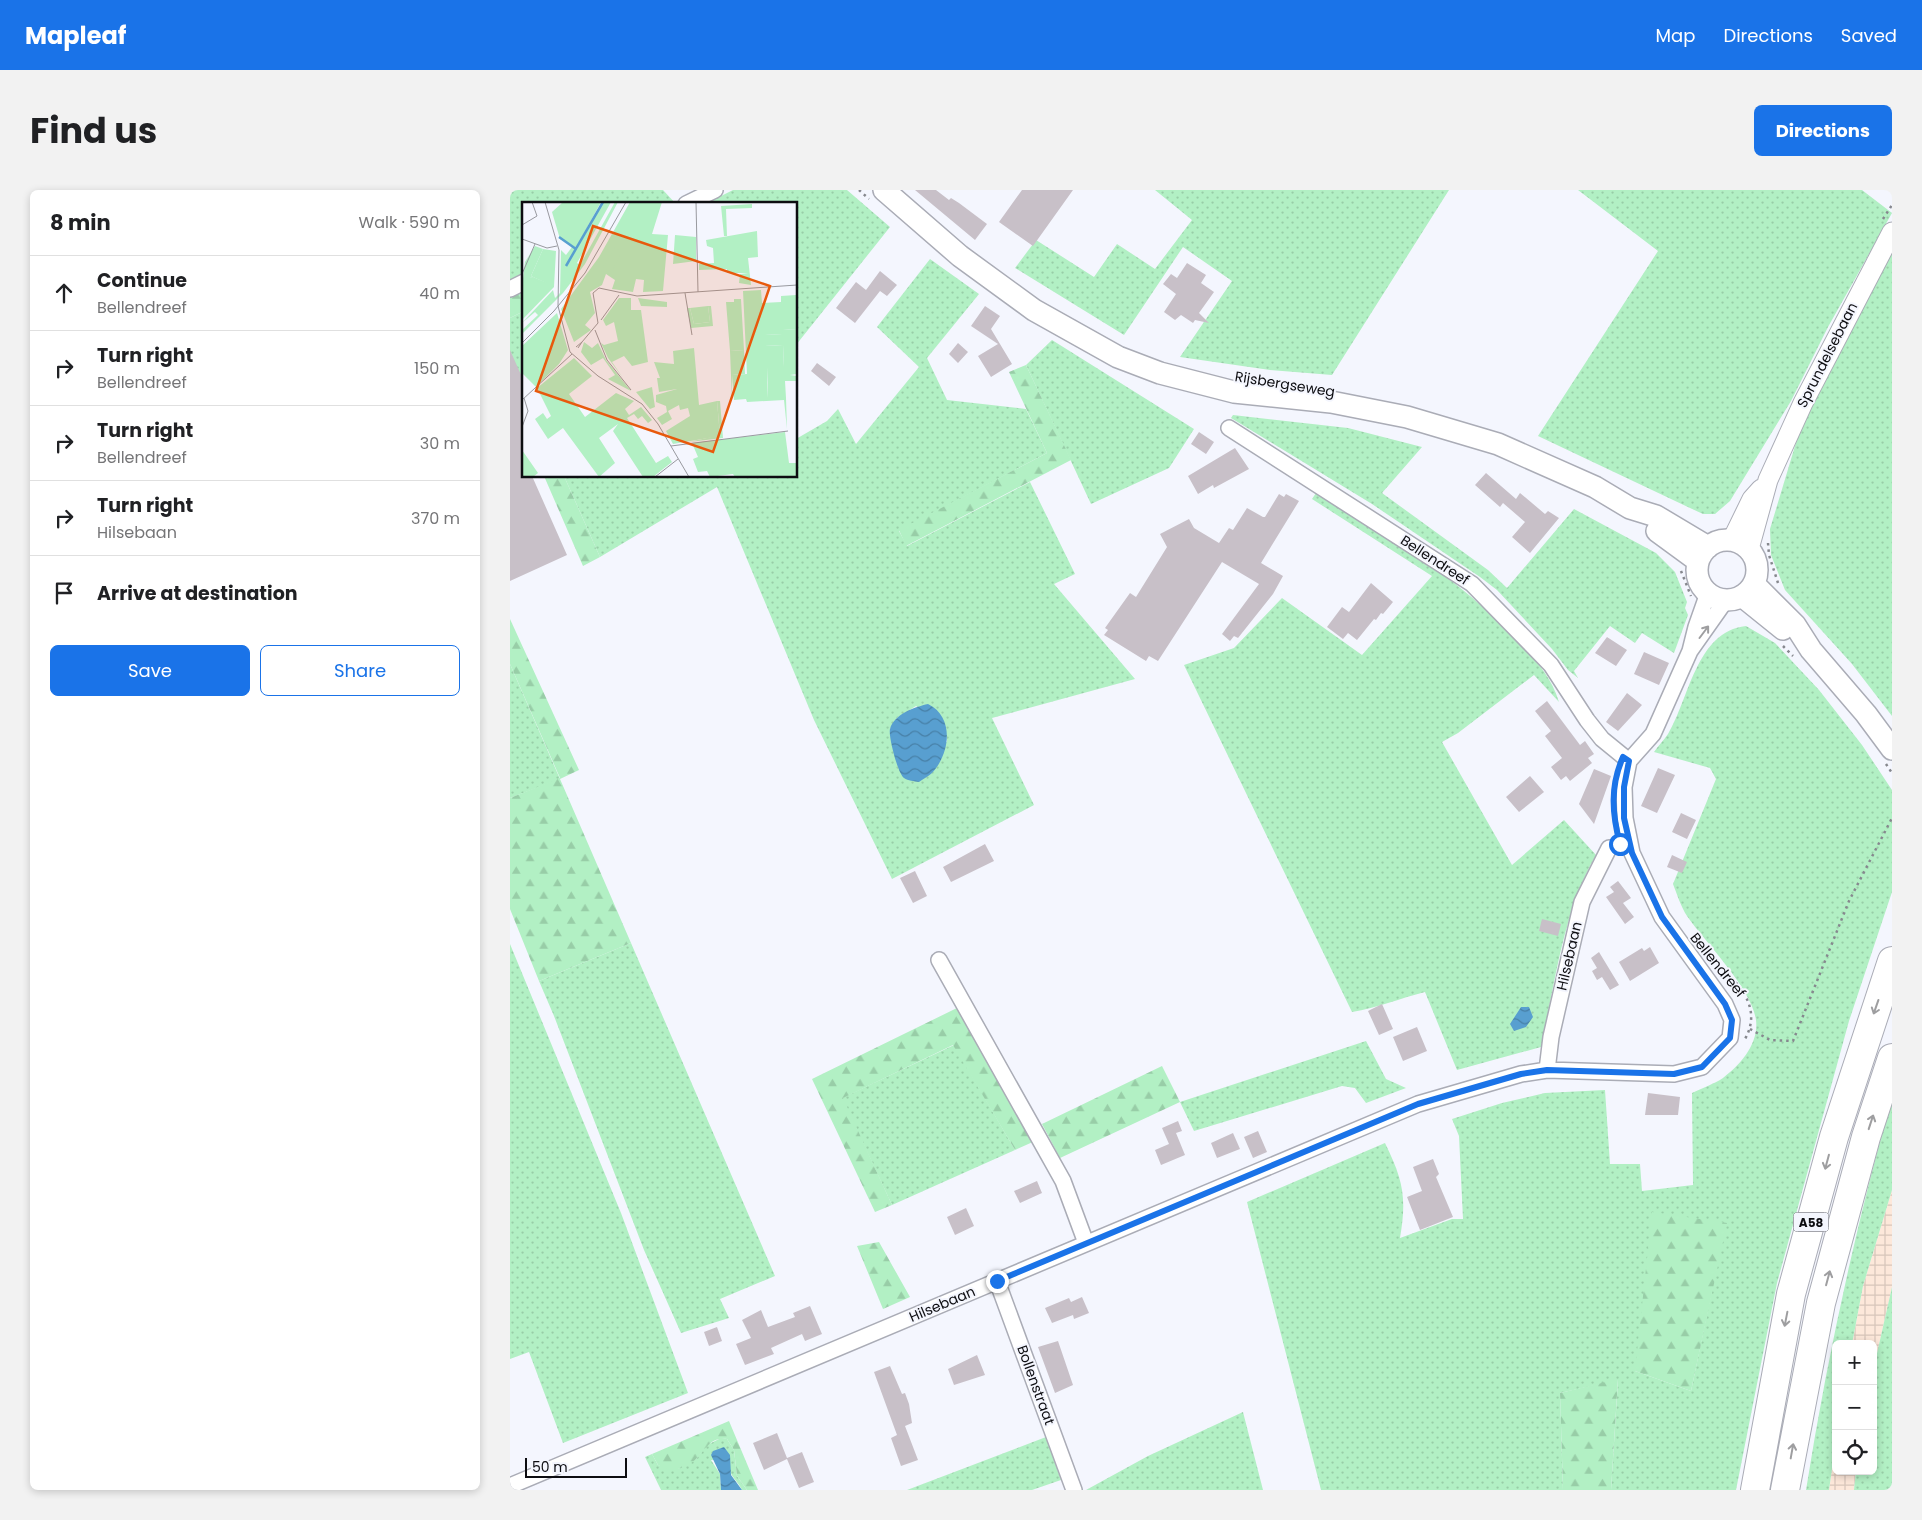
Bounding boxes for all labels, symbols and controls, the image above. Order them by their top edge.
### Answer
text: Mapleaf [25,19,126,52]
text: Map [1656,23,1695,48]
text: Directions [1723,23,1813,48]
text: Saved [1841,23,1897,48]
button: Directions [1754,105,1892,156]
text: Find us [30,106,157,155]
inset map [522,202,798,478]
text: 8 min [50,208,111,237]
text: Walk · 590 m [359,211,460,234]
text: Continue [97,267,187,294]
icon: ahead [50,279,78,307]
text: 40 m [419,282,460,305]
text: Bellendreef [97,296,187,319]
street label: Sprundelsebaan [1792,299,1862,411]
text: Turn right [97,342,193,369]
icon: right [50,354,78,382]
text: 150 m [414,357,460,380]
street label: Rijsbergseweg [1233,366,1337,402]
text: Bellendreef [97,371,187,394]
text: Turn right [97,417,193,444]
icon: right [50,429,78,457]
text: 30 m [420,432,460,455]
text: Bellendreef [97,446,187,469]
text: Turn right [97,492,193,519]
icon: right [50,504,78,532]
text: 370 m [411,507,460,530]
text: Hilsebaan [97,521,177,544]
street label: Bellendreef [1397,530,1474,590]
icon: arrive [50,579,78,607]
text: Arrive at destination [97,580,298,607]
one-way arrow [1699,625,1709,639]
button: Save [50,645,250,696]
button: Share [260,645,460,696]
route start [1609,833,1632,856]
street label: Hilsebaan [1551,920,1587,992]
street label: Bellendreef [1686,928,1751,1002]
one-way arrow [1871,999,1880,1015]
one-way arrow [1867,1114,1876,1130]
one-way arrow [1822,1154,1831,1170]
road number: A58 [1794,1212,1828,1232]
route end [986,1270,1009,1293]
one-way arrow [1824,1271,1833,1287]
street label: Hilsebaan [906,1281,978,1327]
one-way arrow [1781,1311,1791,1327]
map controls [1832,1340,1877,1475]
button: + [1832,1340,1877,1385]
street label: Bollenstraat [1012,1342,1060,1428]
button: − [1832,1385,1877,1430]
button: locate [1832,1430,1877,1475]
one-way arrow [1788,1443,1798,1459]
scale bar [525,1455,628,1478]
text: 50 m [532,1457,568,1477]

